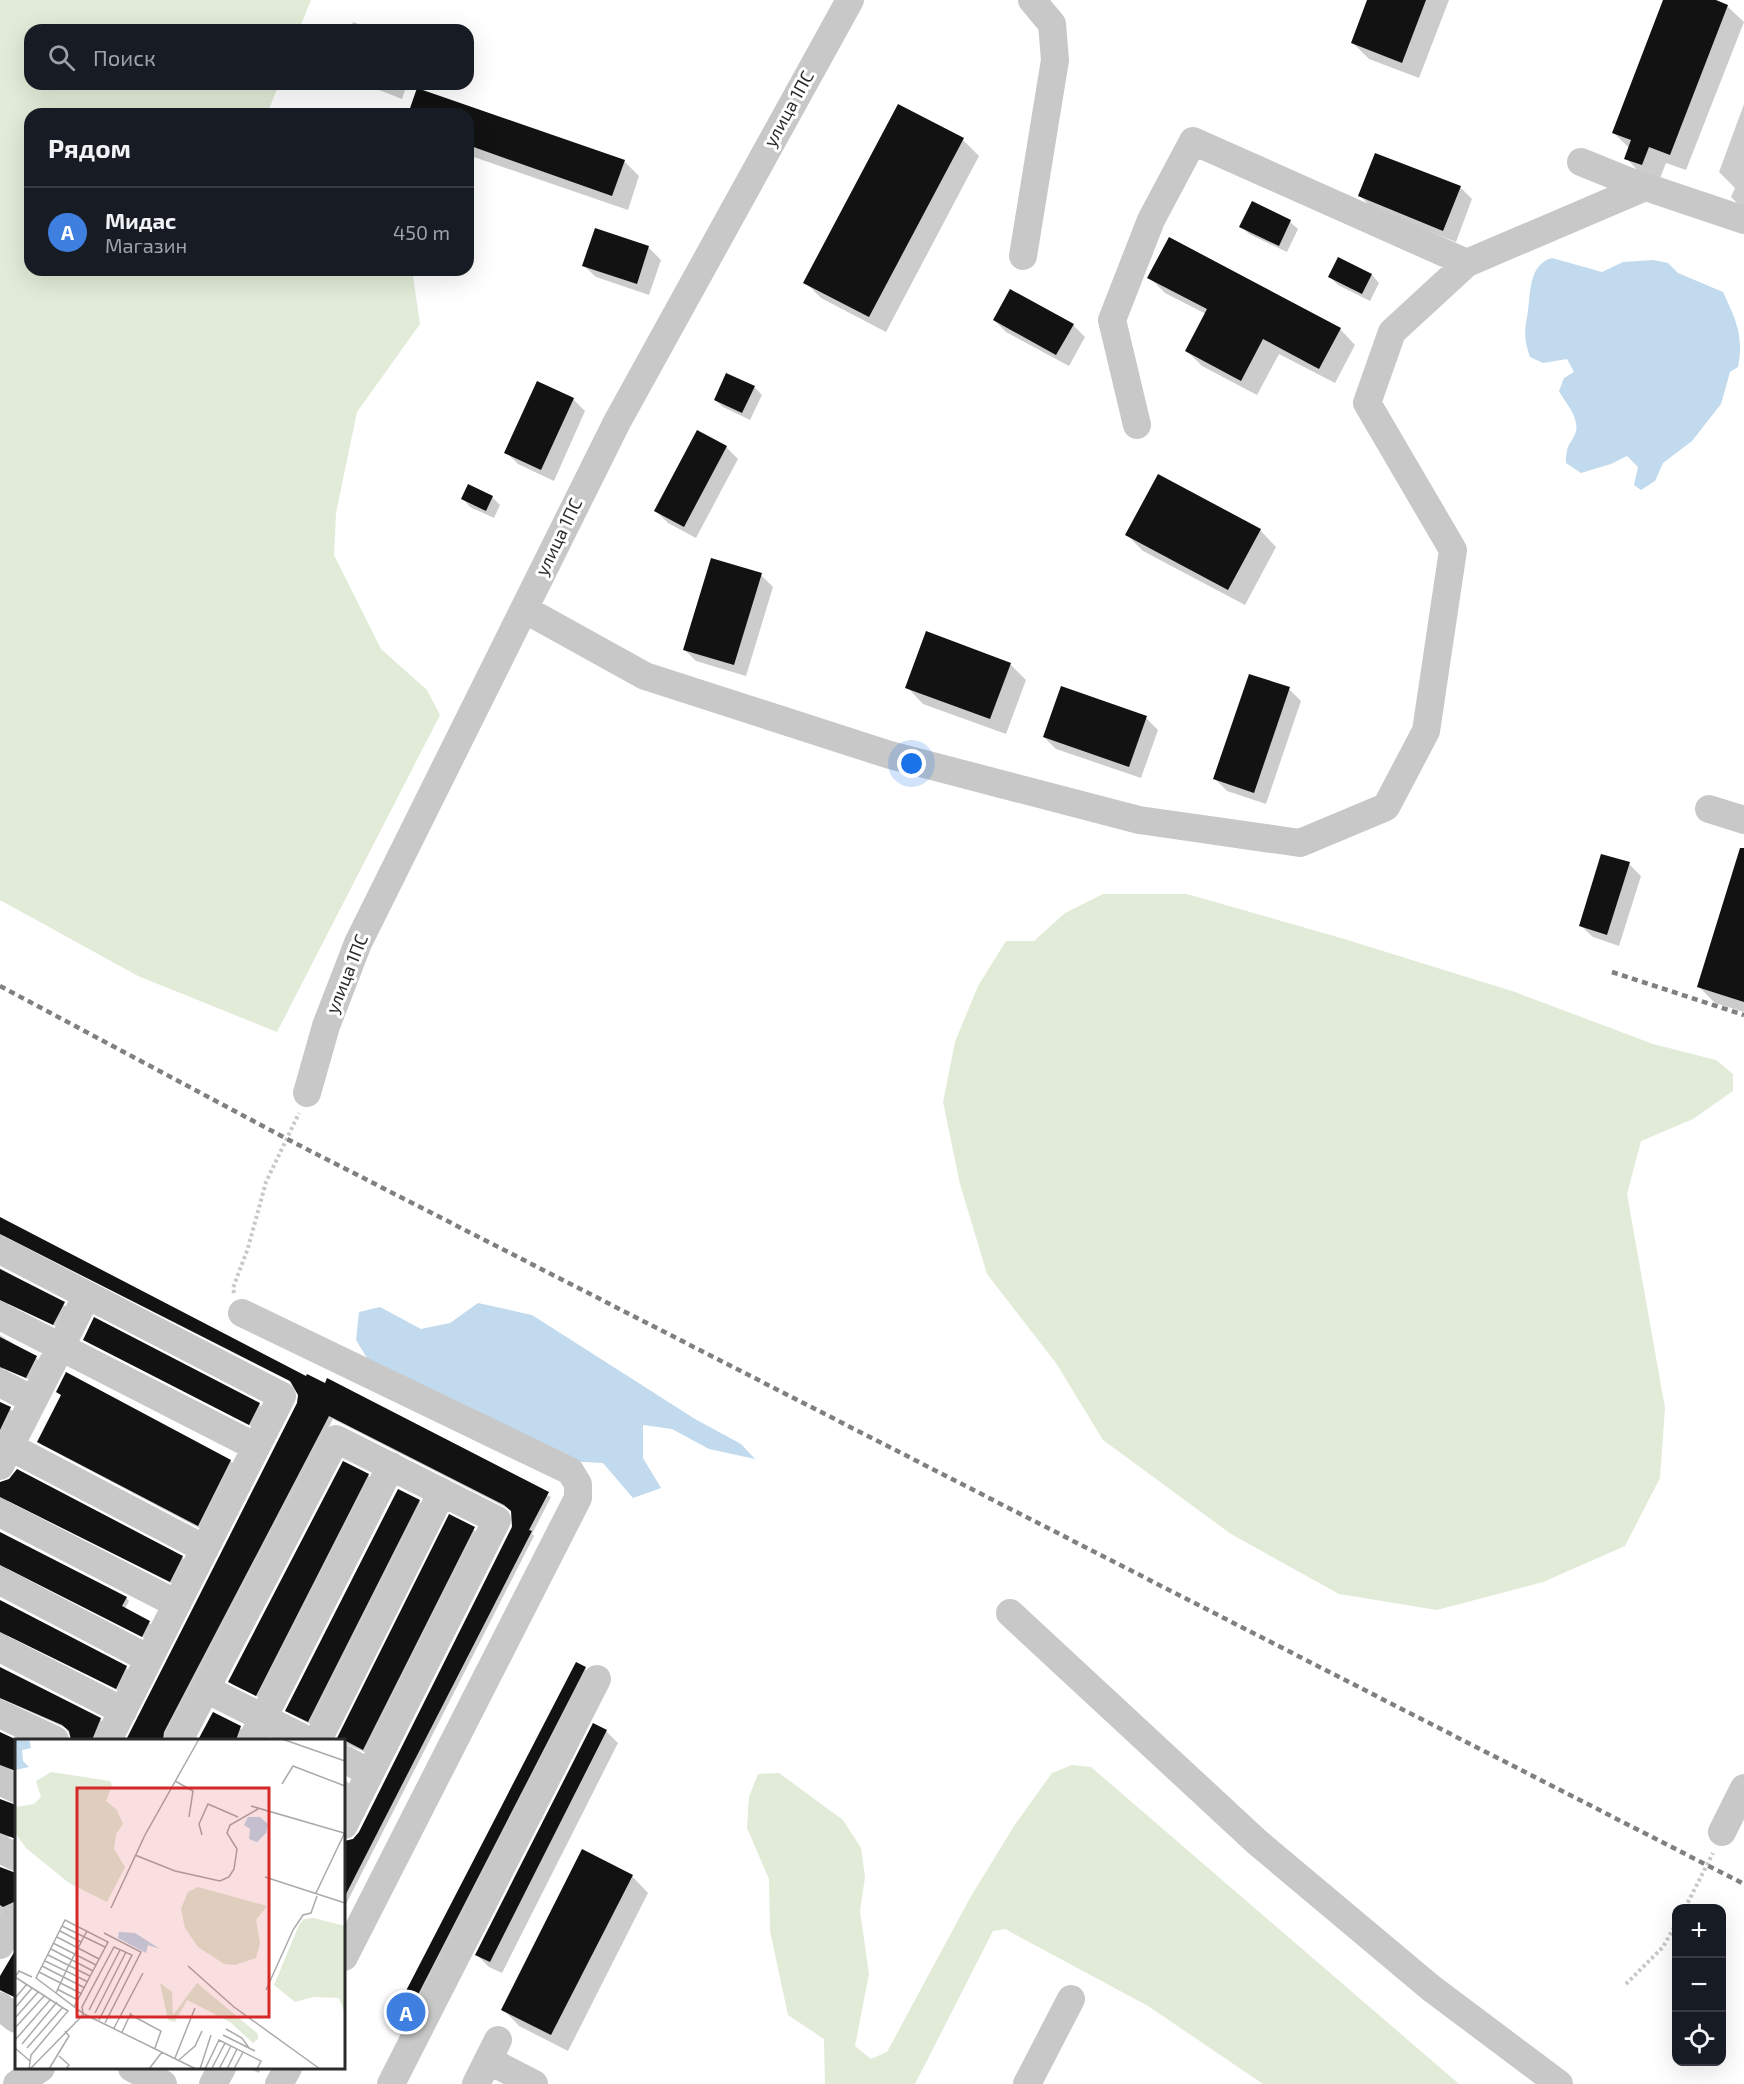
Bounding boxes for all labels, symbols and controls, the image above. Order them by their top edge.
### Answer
search box [24,24,474,90]
icon: search [45,41,78,74]
text: Поиск [93,44,156,70]
street label: улица 1ПС [758,67,818,150]
text: Рядом [48,132,131,163]
text: Мидас [105,207,176,233]
text: A [61,220,74,244]
text: 450 m [393,220,450,244]
text: Магазин [105,233,187,257]
street label: улица 1ПС [530,494,586,579]
your location [897,749,926,778]
street label: улица 1ПС [320,931,372,1017]
inset map [15,1739,345,2069]
map controls [1672,1904,1726,2066]
button: + [1672,1904,1726,1958]
button: − [1672,1958,1726,2012]
pin: A [386,1990,426,2034]
button: locate [1672,2012,1726,2066]

